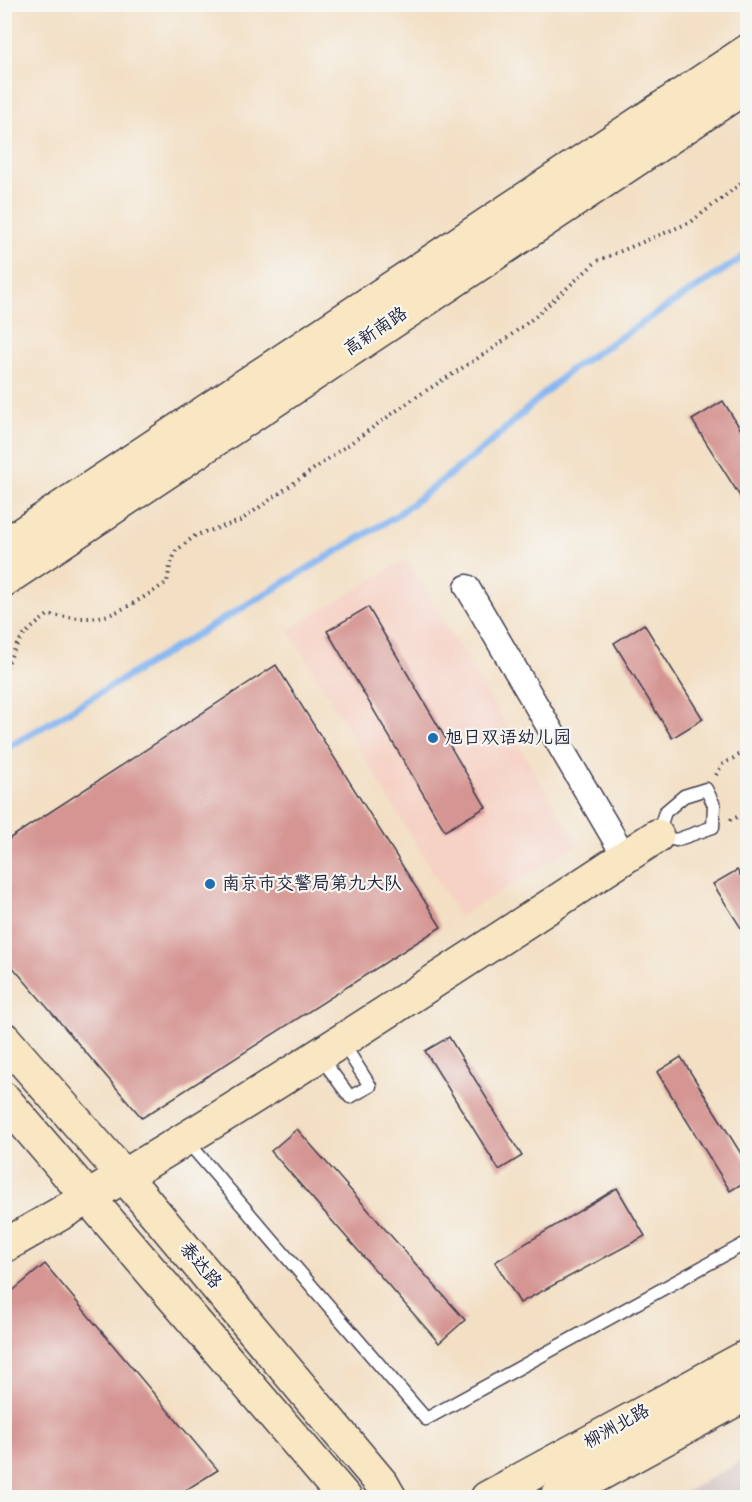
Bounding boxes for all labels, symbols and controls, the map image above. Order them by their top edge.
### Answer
street label: 高新南路 [338,300,414,364]
place label: 旭日双语幼儿园 [445,724,571,753]
marker: 旭日双语幼儿园 [426,731,440,745]
place label: 南京市交警局第九大队 [222,870,402,899]
marker: 南京市交警局第九大队 [203,877,217,891]
street label: 泰达路 [172,1236,228,1296]
street label: 柳洲北路 [578,1397,656,1457]

